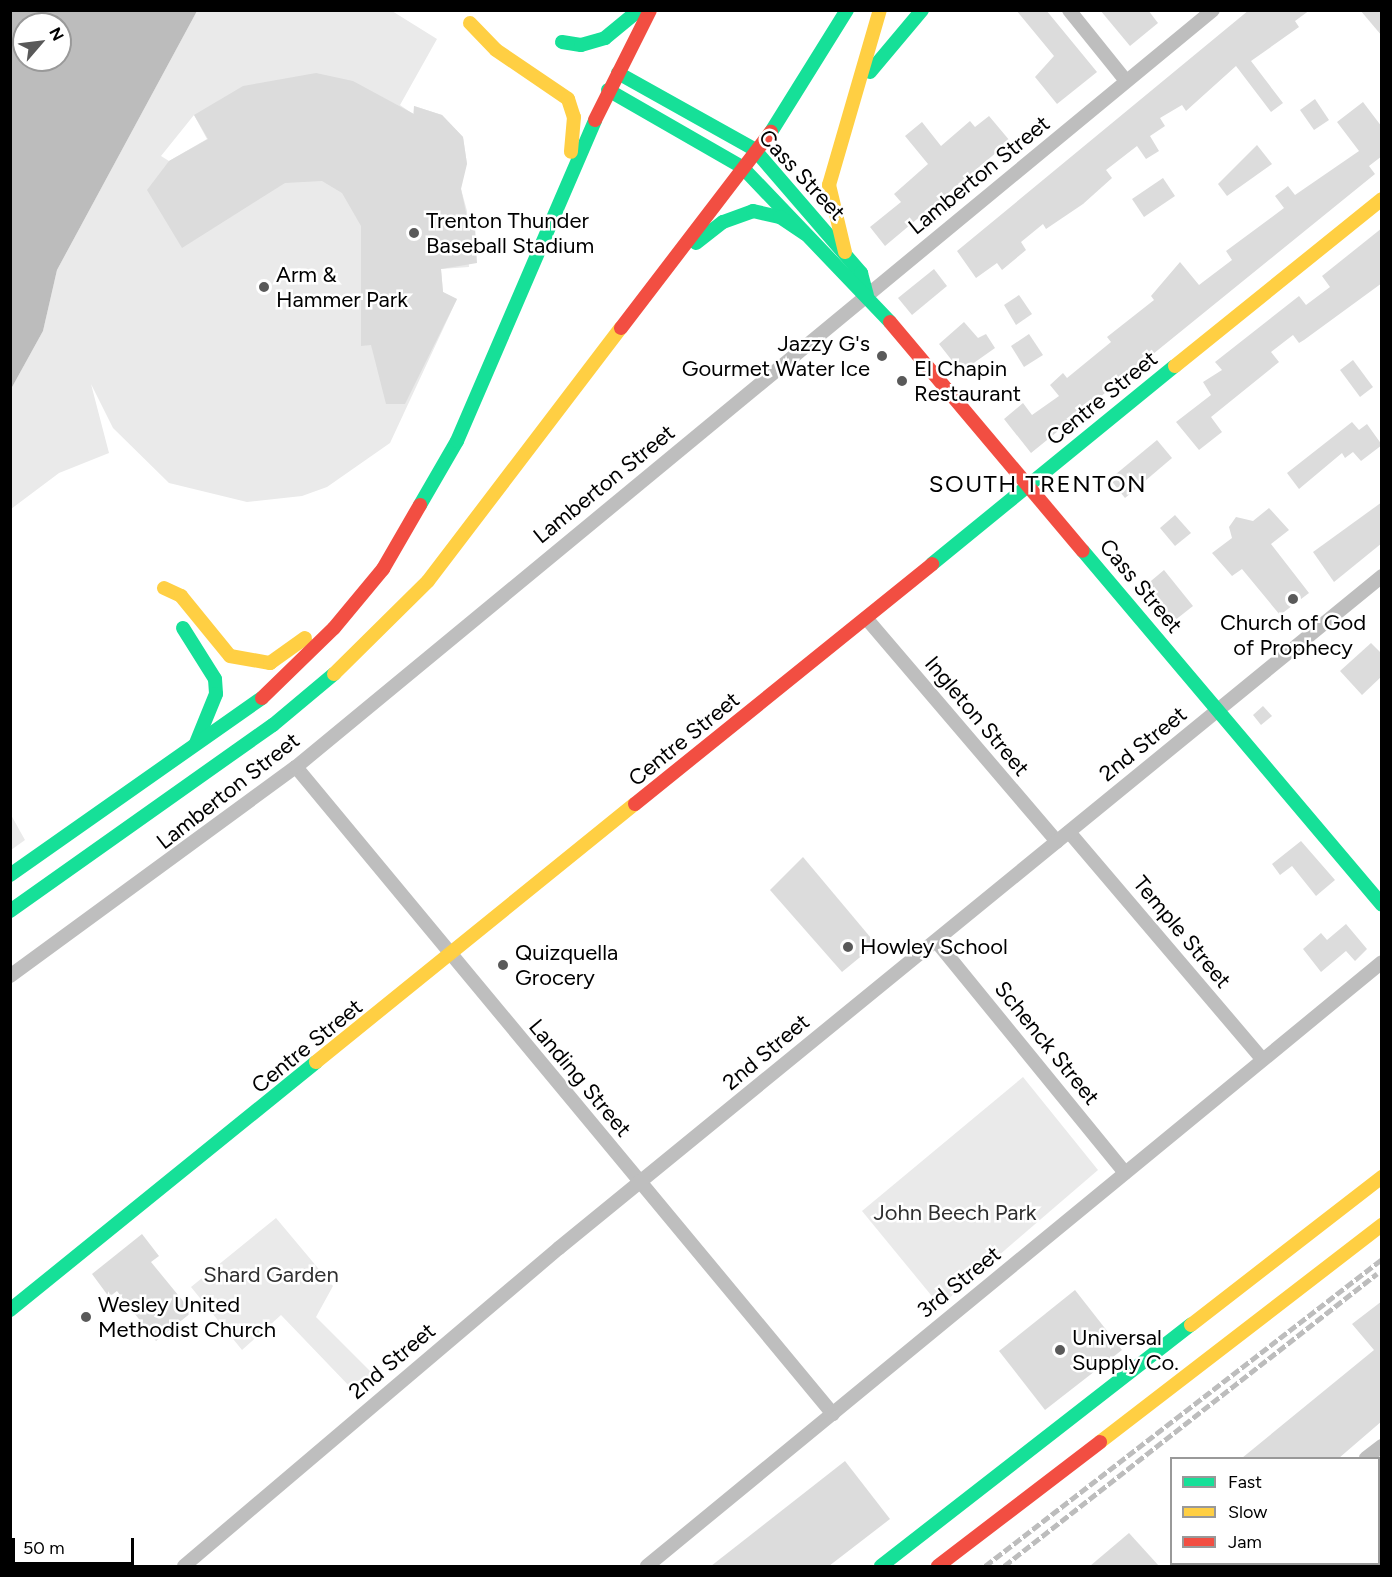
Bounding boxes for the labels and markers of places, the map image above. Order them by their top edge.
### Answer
place label: Trenton Thunder Baseball Stadium [426,207,594,258]
marker: Trenton Thunder Baseball Stadium [407,226,421,240]
place label: Arm & Hammer Park [276,261,408,312]
marker: Arm & Hammer Park [257,280,271,294]
place label: Jazzy G's Gourmet Water Ice [682,330,870,382]
marker: Jazzy G's Gourmet Water Ice [875,349,889,363]
place label: El Chapin Restaurant [914,355,1021,406]
marker: El Chapin Restaurant [895,374,909,388]
marker: Church of God of Prophecy [1286,592,1300,606]
place label: Church of God of Prophecy [1220,609,1366,660]
place label: Howley School [860,934,1008,960]
place label: Quizquella Grocery [515,939,618,990]
marker: Howley School [841,940,855,954]
marker: Quizquella Grocery [496,958,510,972]
place label: Wesley United Methodist Church [98,1291,276,1342]
marker: Wesley United Methodist Church [79,1310,93,1324]
place label: Universal Supply Co. [1072,1324,1179,1376]
marker: Universal Supply Co. [1053,1343,1067,1357]

